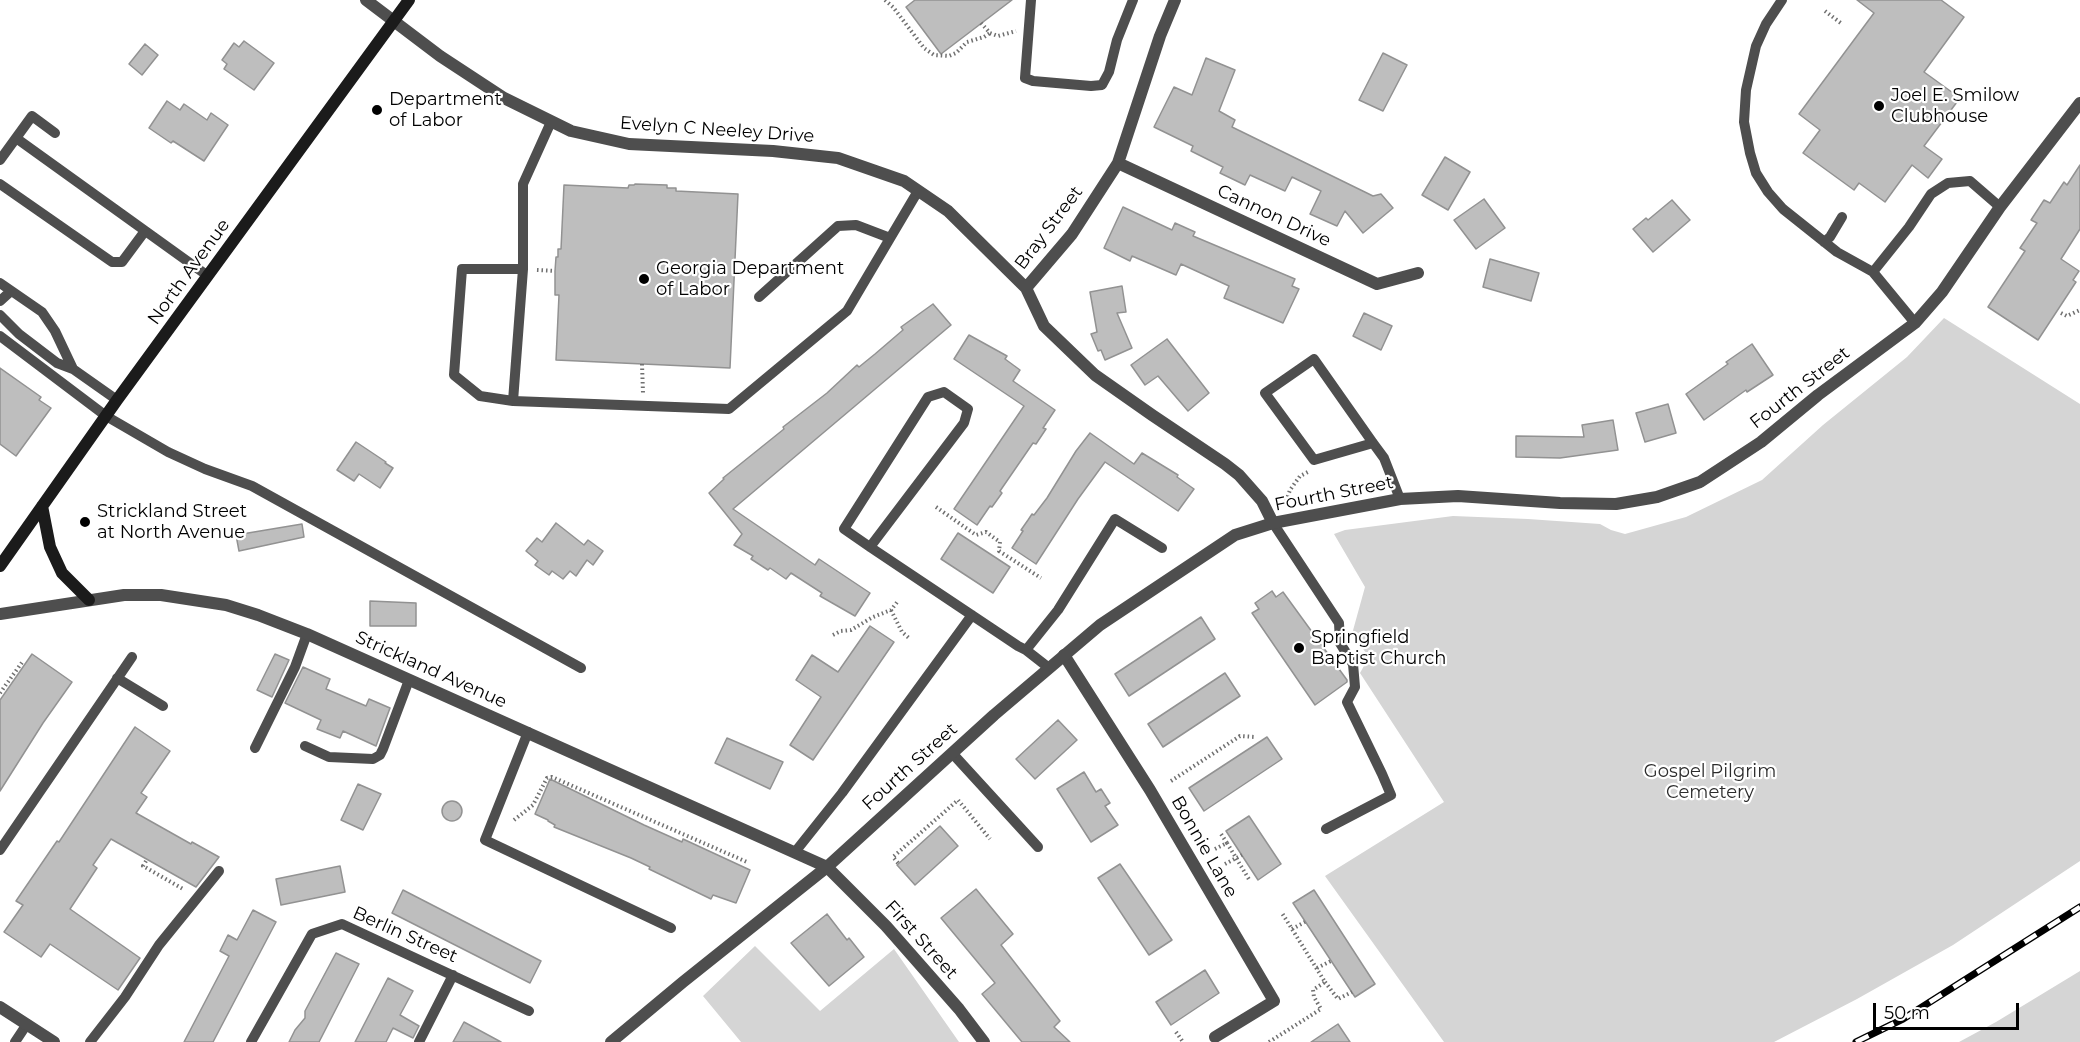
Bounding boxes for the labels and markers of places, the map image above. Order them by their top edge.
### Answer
place label: Joel E. Smilow Clubhouse [1891,85,2019,128]
place label: Department of Labor [389,89,502,132]
marker: Joel E. Smilow Clubhouse [1872,99,1886,113]
marker: Department of Labor [370,103,384,117]
place label: Georgia Department of Labor [656,258,844,300]
marker: Georgia Department of Labor [637,272,651,286]
place label: Strickland Street at North Avenue [97,501,247,544]
marker: Strickland Street at North Avenue [78,515,92,529]
place label: Springfield Baptist Church [1311,627,1447,670]
marker: Springfield Baptist Church [1292,641,1306,655]

